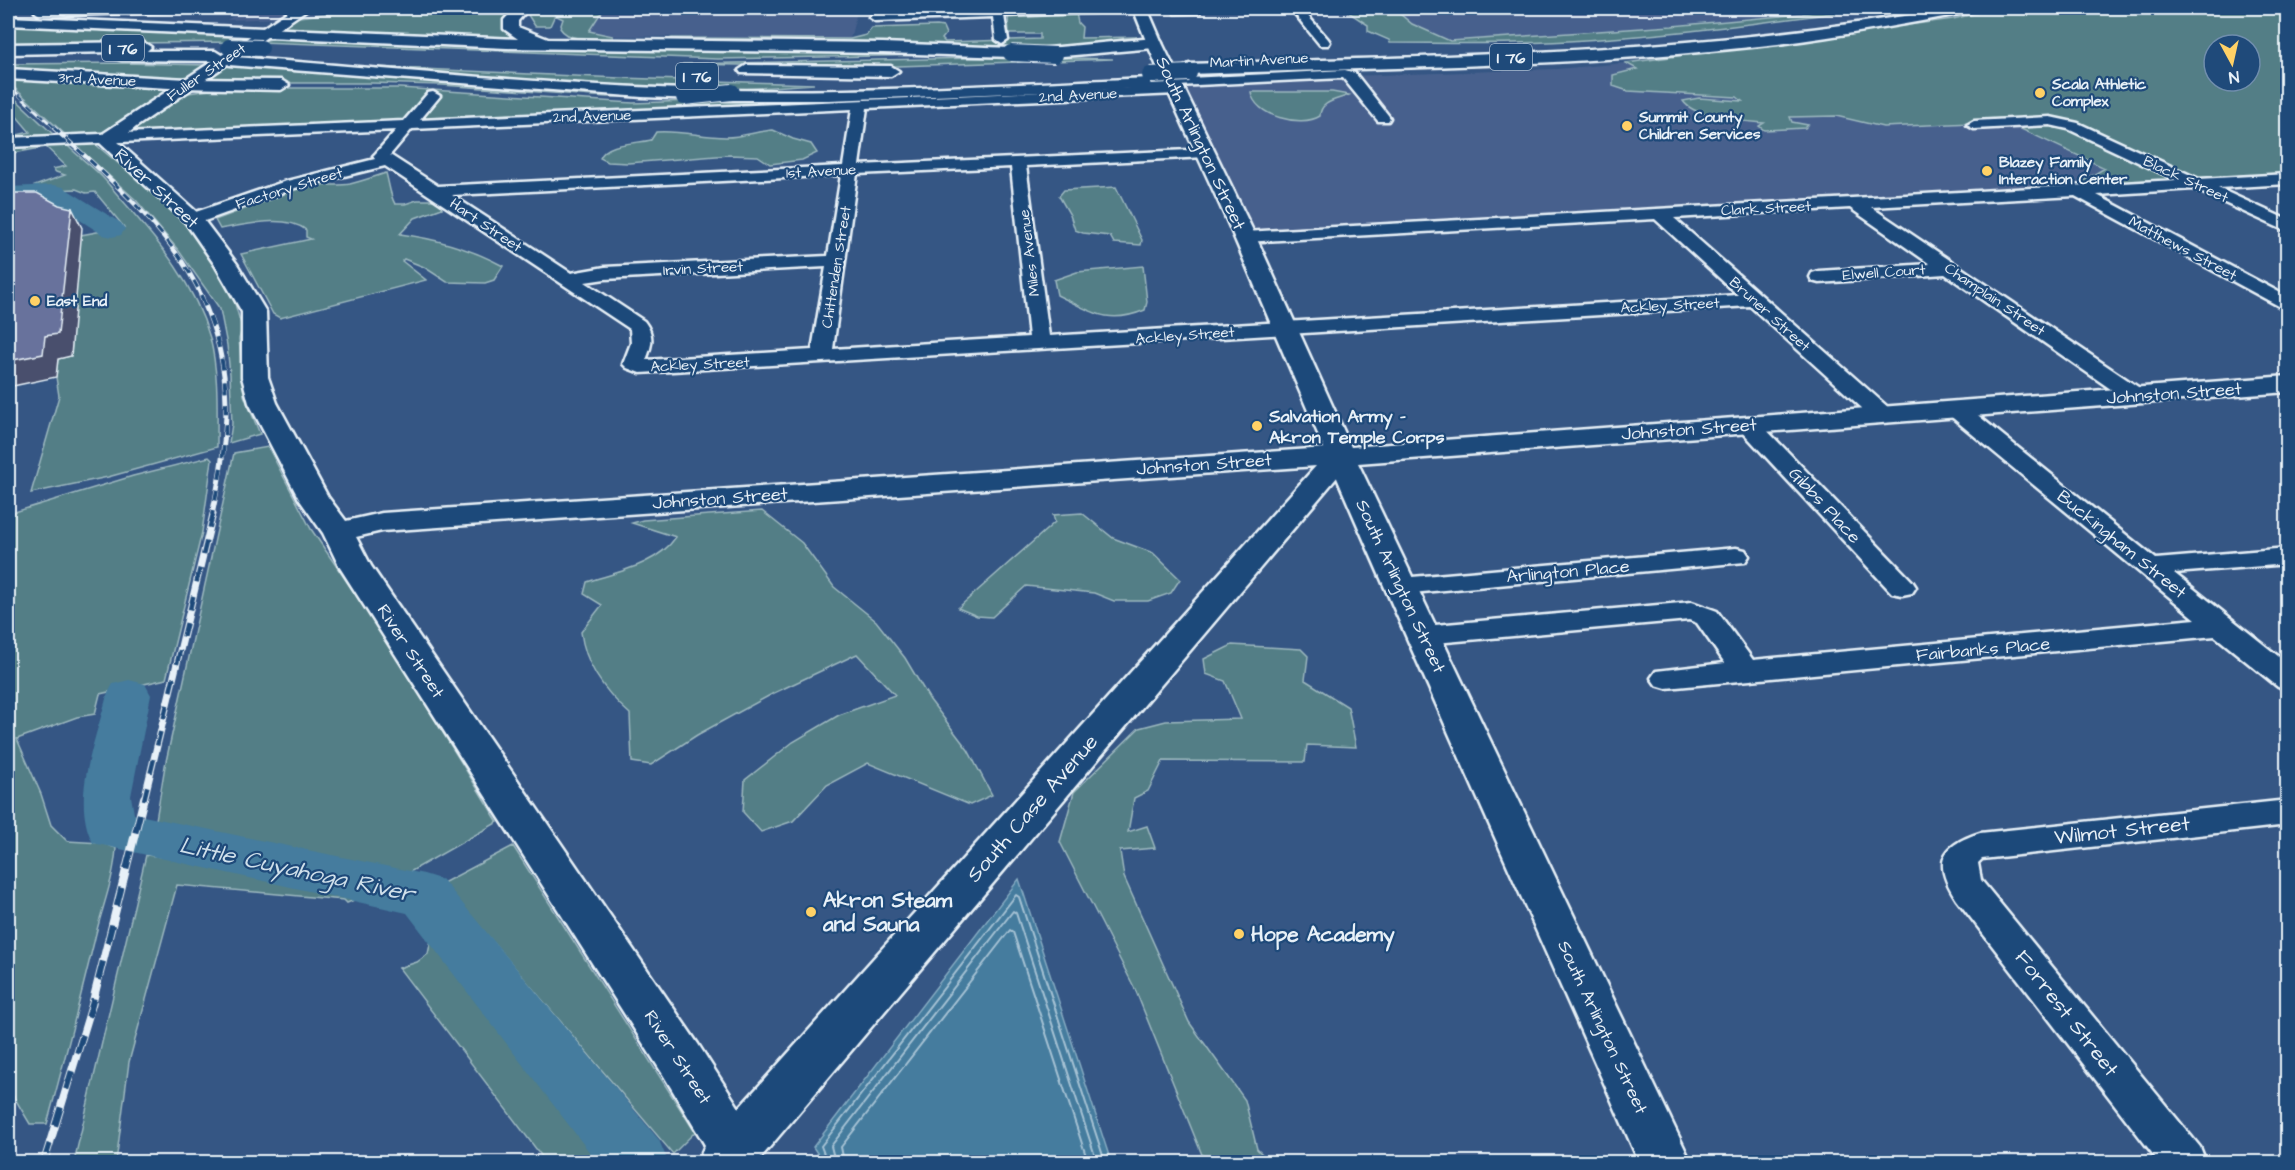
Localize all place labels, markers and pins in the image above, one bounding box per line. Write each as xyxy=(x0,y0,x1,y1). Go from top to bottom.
place label: Scala Athletic Complex xyxy=(2051,74,2147,112)
marker: Scala Athletic Complex xyxy=(2033,86,2047,100)
place label: Summit County Children Services xyxy=(1638,107,1761,145)
marker: Summit County Children Services xyxy=(1620,119,1634,133)
place label: Blazey Family Interaction Center xyxy=(1999,152,2128,190)
marker: Blazey Family Interaction Center xyxy=(1980,164,1994,178)
place label: East End xyxy=(47,291,107,312)
marker: East End xyxy=(28,294,42,308)
place label: Salvation Army - Akron Temple Corps xyxy=(1268,404,1444,450)
marker: Salvation Army - Akron Temple Corps xyxy=(1250,419,1264,433)
place label: Akron Steam and Sauna xyxy=(822,886,953,939)
marker: Akron Steam and Sauna xyxy=(804,905,818,919)
place label: Hope Academy xyxy=(1251,920,1395,952)
marker: Hope Academy xyxy=(1232,927,1246,941)

